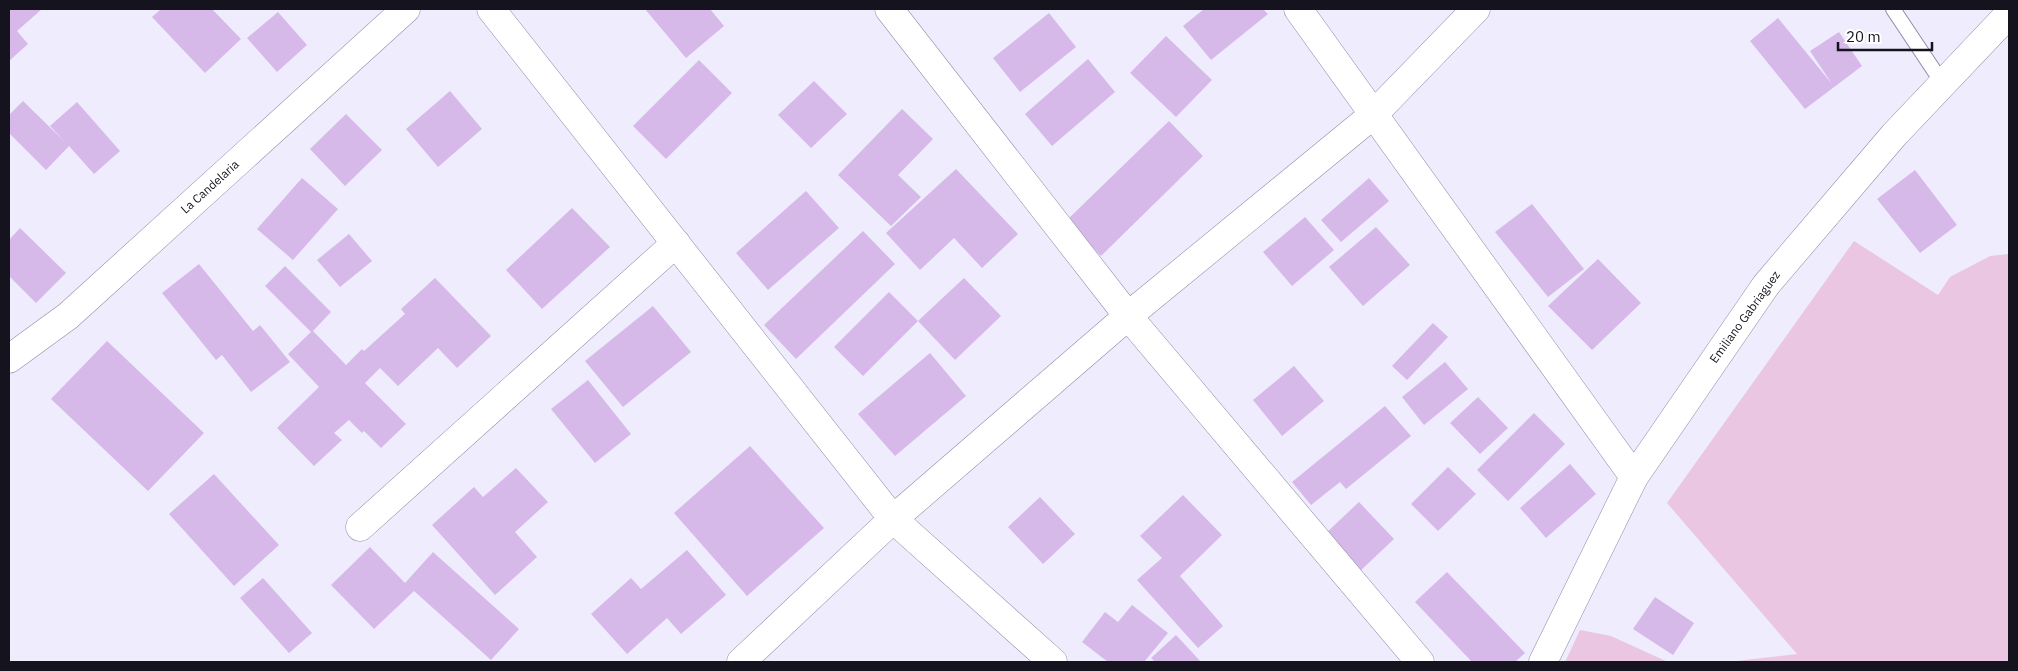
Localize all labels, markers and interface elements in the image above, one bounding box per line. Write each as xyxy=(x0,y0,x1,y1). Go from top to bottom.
scale bar xyxy=(1838,20,1932,52)
text: 20 m xyxy=(1846,27,1881,46)
street label: La Candelaria xyxy=(178,156,242,217)
street label: Emiliano Gabriaguez xyxy=(1706,267,1783,366)

